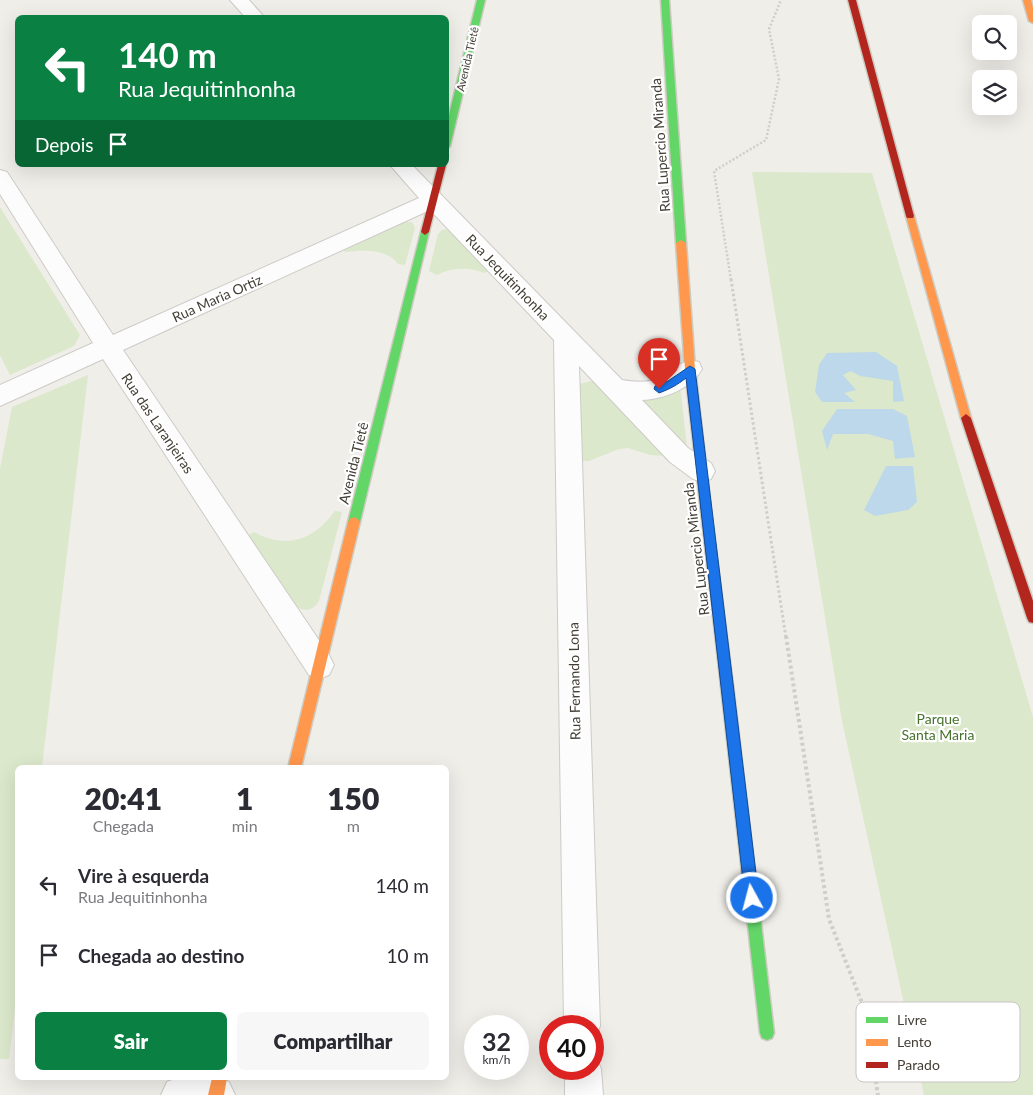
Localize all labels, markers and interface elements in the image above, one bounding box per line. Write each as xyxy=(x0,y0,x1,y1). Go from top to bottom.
map controls xyxy=(972,15,1017,115)
button: search xyxy=(972,15,1017,60)
street label: Avenida Tietê xyxy=(453,25,481,93)
text: 140 m xyxy=(118,33,217,75)
icon: left xyxy=(35,35,100,100)
button: layers xyxy=(972,70,1017,115)
text: Rua Jequitinhonha xyxy=(118,75,296,102)
street label: Rua Lupercio Miranda xyxy=(647,78,673,212)
icon: arrive xyxy=(104,130,132,158)
text: Depois xyxy=(35,133,94,156)
street label: Rua Jequitinhonha xyxy=(463,230,553,324)
street label: Rua Maria Ortiz xyxy=(169,271,265,325)
pin xyxy=(638,338,680,389)
icon: arrive xyxy=(645,345,673,373)
street label: Rua das Laranjeiras xyxy=(118,370,198,476)
street label: Avenida Tietê xyxy=(335,420,371,506)
street label: Rua Lupercio Miranda xyxy=(679,482,713,616)
street label: Rua Fernando Lona xyxy=(564,622,584,740)
park label: Parque Santa Maria xyxy=(902,710,974,743)
text: 20:41 xyxy=(85,780,162,816)
text: 1 xyxy=(236,780,253,816)
text: 150 xyxy=(327,780,379,816)
text: Chegada xyxy=(93,816,154,835)
text: min xyxy=(232,816,258,835)
text: m xyxy=(347,816,360,835)
text: Vire à esquerda xyxy=(78,864,209,887)
icon: left xyxy=(35,871,63,899)
position arrow xyxy=(725,871,777,923)
text: 140 m xyxy=(375,874,429,897)
text: Rua Jequitinhonha xyxy=(78,887,207,906)
icon: arrive xyxy=(35,941,63,969)
text: Chegada ao destino xyxy=(78,944,244,967)
text: 10 m xyxy=(386,944,429,967)
legend xyxy=(856,1002,1020,1082)
text: Livre xyxy=(897,1011,927,1028)
button: Sair xyxy=(35,1012,227,1070)
button: Compartilhar xyxy=(237,1012,429,1070)
speed limit sign: 40 xyxy=(539,1015,604,1080)
text: 32 xyxy=(482,1026,511,1056)
text: Lento xyxy=(897,1033,932,1050)
text: km/h xyxy=(482,1052,511,1067)
text: Parado xyxy=(897,1056,940,1073)

